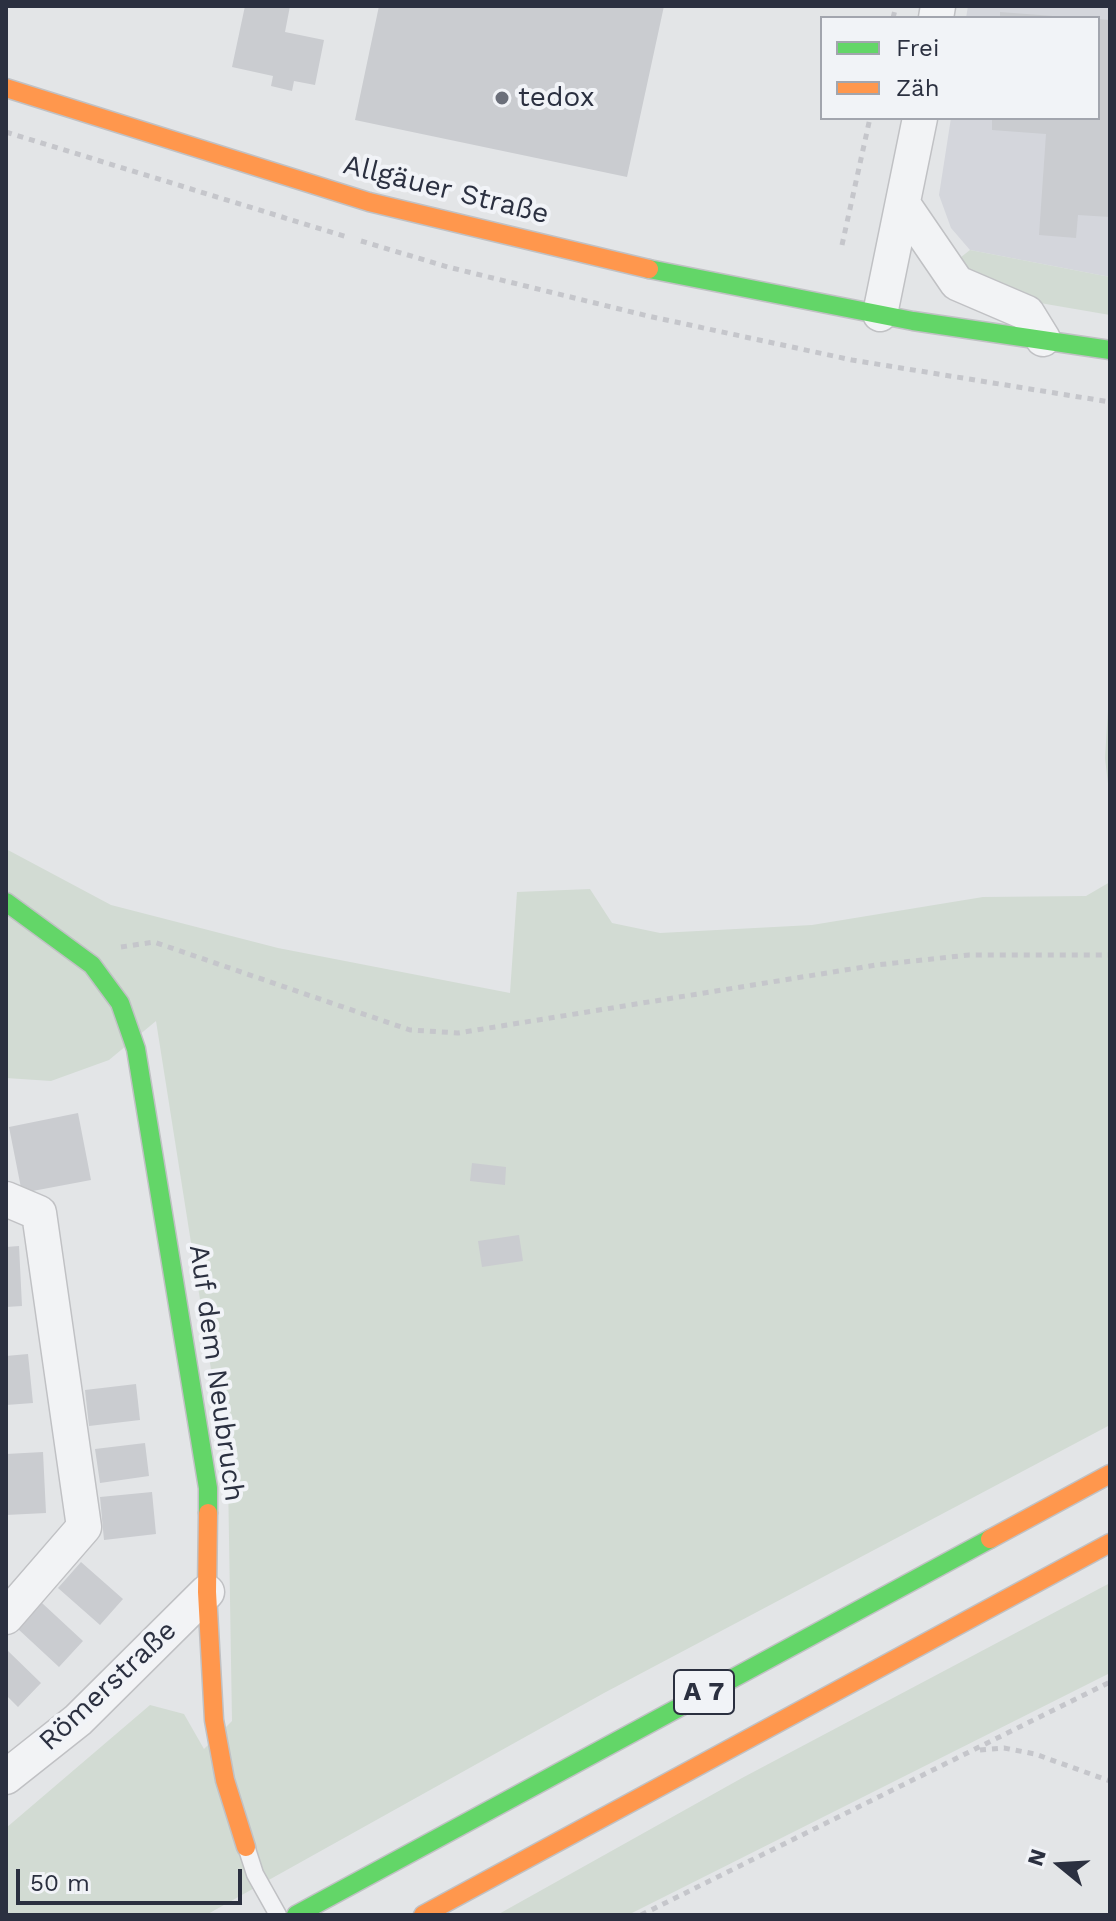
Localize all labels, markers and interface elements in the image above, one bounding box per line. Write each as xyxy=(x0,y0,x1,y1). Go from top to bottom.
legend xyxy=(820,16,1100,120)
text: Frei xyxy=(896,34,939,62)
text: Zäh xyxy=(896,74,940,102)
place label: tedox xyxy=(518,81,595,115)
marker: tedox xyxy=(493,89,511,107)
street label: Allgäuer Straße xyxy=(340,148,552,232)
street label: Auf dem Neubruch xyxy=(181,1242,251,1504)
street label: Römerstraße xyxy=(32,1614,184,1758)
road number: A 7 xyxy=(674,1670,734,1714)
north arrow xyxy=(1020,1825,1100,1905)
text: N xyxy=(1022,1846,1051,1869)
scale bar xyxy=(20,1853,246,1903)
text: 50 m xyxy=(30,1869,90,1897)

